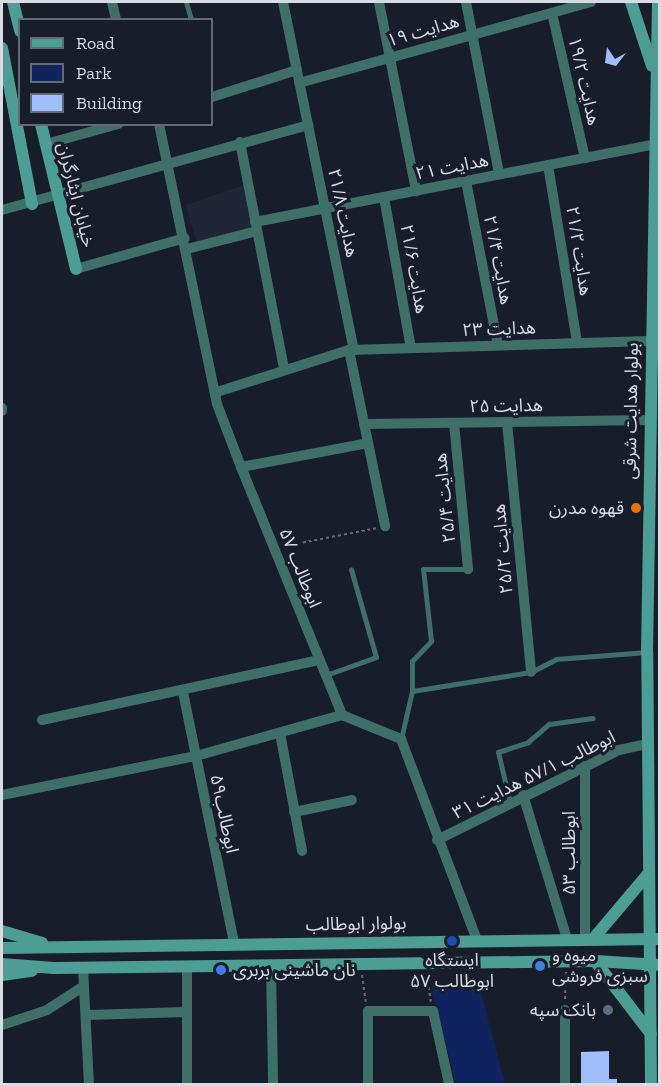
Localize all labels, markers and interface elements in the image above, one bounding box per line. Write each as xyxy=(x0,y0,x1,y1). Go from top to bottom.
street label: هدایت ۱۹ xyxy=(384,10,462,52)
legend xyxy=(18,18,213,126)
text: Road xyxy=(76,32,115,54)
street label: هدایت ۱۹/۲ xyxy=(563,35,605,127)
text: Park xyxy=(76,62,112,84)
text: Building xyxy=(76,92,142,114)
street label: خیابان ایثارگران xyxy=(53,140,99,250)
street label: هدایت ۲۱ xyxy=(414,149,490,185)
street label: هدایت ۲۱/۸ xyxy=(323,167,363,259)
street label: هدایت ۲۱/۲ xyxy=(561,205,597,297)
street label: هدایت ۲۱/۴ xyxy=(479,214,517,306)
street label: هدایت ۲۱/۶ xyxy=(396,223,432,315)
street label: هدایت ۲۳ xyxy=(462,317,536,341)
street label: بولوار هدایت شرقی xyxy=(619,342,643,480)
street label: هدایت ۲۵ xyxy=(469,395,543,417)
street label: هدایت ۲۵/۴ xyxy=(430,452,460,544)
place label: قهوه مدرن xyxy=(549,497,624,519)
marker: قهوه مدرن xyxy=(629,501,643,515)
street label: هدایت ۲۵/۲ xyxy=(488,503,518,595)
street label: ابوطالب ۵۷ xyxy=(274,525,326,611)
street label: ابوطالب ۵۷/۱ هدایت ۳۱ xyxy=(449,726,619,824)
street label: ابوطالب۵۹ xyxy=(205,773,243,855)
street label: ابوطالب ۵۳ xyxy=(558,811,580,895)
street label: بولوار ابوطالب xyxy=(305,912,407,936)
marker: ایستگاه ابوطالب ۵۷ xyxy=(445,934,459,948)
place label: میوه و سبزی فروشی xyxy=(552,945,648,988)
place label: ایستگاه ابوطالب ۵۷ xyxy=(410,950,494,992)
place label: نان ماشینی بربری xyxy=(233,959,356,981)
marker: میوه و سبزی فروشی xyxy=(533,959,547,973)
marker: نان ماشینی بربری xyxy=(214,963,228,977)
place label: بانک سپه xyxy=(530,999,596,1021)
marker: بانک سپه xyxy=(601,1003,615,1017)

